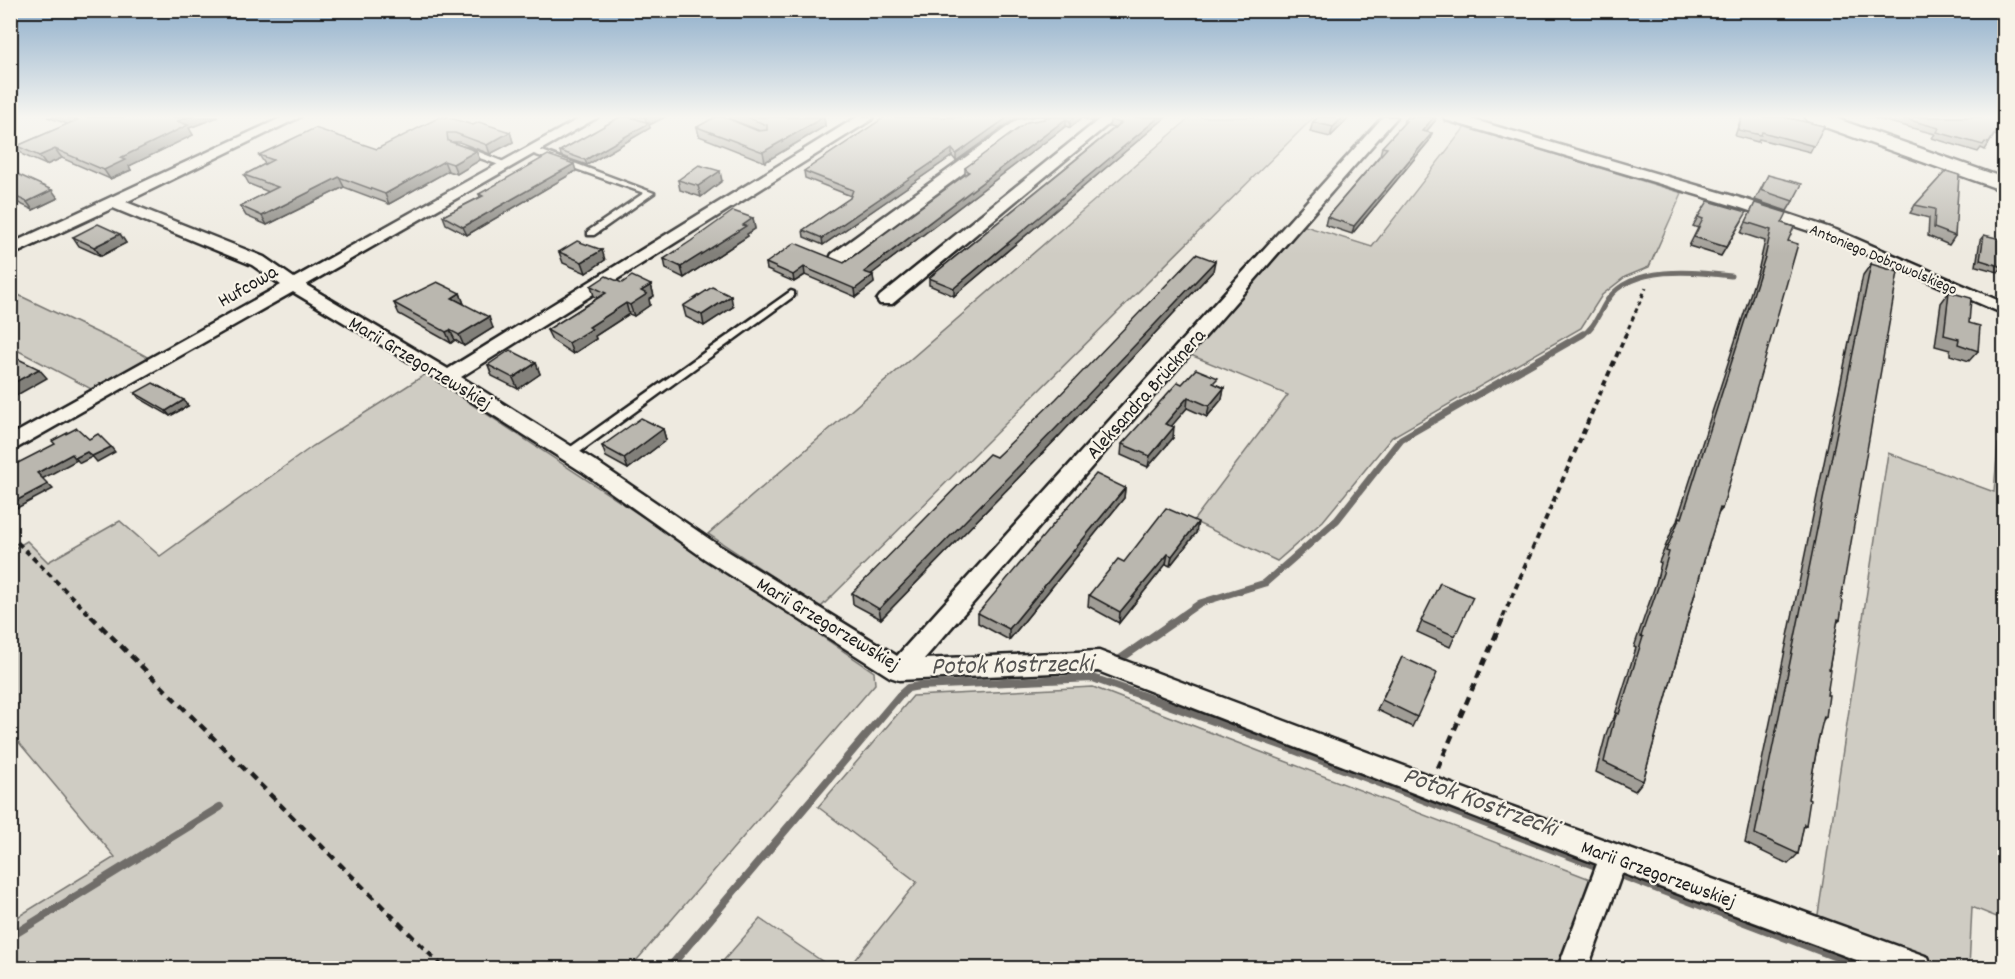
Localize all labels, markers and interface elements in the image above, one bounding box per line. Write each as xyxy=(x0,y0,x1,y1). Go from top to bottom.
street label: Antoniego Dobrowolskiego xyxy=(1806,219,1960,302)
street label: Hufcowa xyxy=(213,259,284,316)
street label: Marii Grzegorzewskiej xyxy=(342,311,497,419)
street label: Aleksandra Brücknera xyxy=(1081,323,1214,466)
street label: Marii Grzegorzewskiej xyxy=(750,572,905,680)
water label: Potok Kostrzecki xyxy=(931,647,1098,686)
water label: Potok Kostrzecki xyxy=(1397,758,1566,850)
street label: Marii Grzegorzewskiej xyxy=(1577,835,1739,917)

